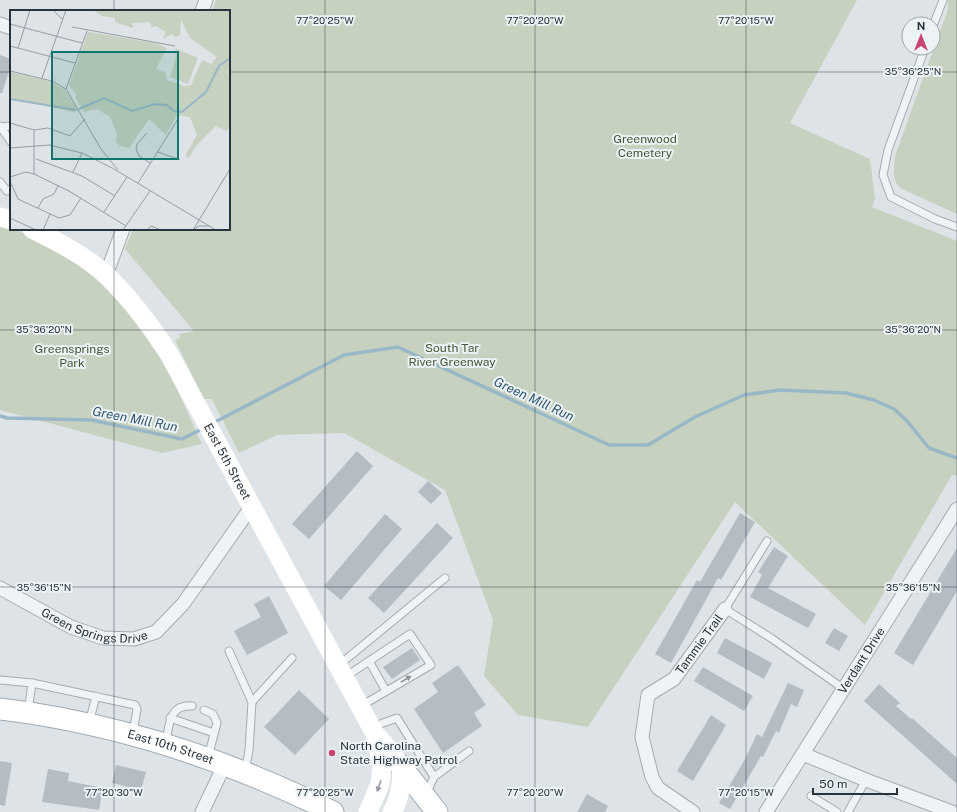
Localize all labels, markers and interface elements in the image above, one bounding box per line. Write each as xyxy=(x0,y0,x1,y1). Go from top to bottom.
inset map xyxy=(10,10,230,230)
text: 77°20'25"W xyxy=(296,14,354,26)
text: 77°20'20"W xyxy=(506,14,564,26)
text: 77°20'15"W xyxy=(718,14,774,26)
north arrow xyxy=(901,16,941,56)
text: N xyxy=(917,20,925,32)
text: 35°36'25"N xyxy=(885,65,941,77)
park label: Greenwood Cemetery xyxy=(613,132,677,160)
text: 35°36'20"N xyxy=(16,323,72,335)
text: 35°36'20"N xyxy=(885,323,941,335)
park label: South Tar River Greenway xyxy=(408,341,496,369)
park label: Greensprings Park xyxy=(34,342,110,370)
water label: Green Mill Run xyxy=(492,374,576,424)
water label: Green Mill Run xyxy=(91,403,179,435)
street label: East 5th Street xyxy=(201,421,254,502)
text: 35°36'15"N xyxy=(17,581,71,593)
text: 35°36'15"N xyxy=(886,581,940,593)
street label: Green Springs Drive xyxy=(39,605,150,646)
street label: Tammie Trail xyxy=(673,611,726,677)
street label: Verdant Drive xyxy=(835,625,888,696)
one-way arrow xyxy=(400,676,412,683)
street label: East 10th Street xyxy=(126,727,216,767)
place label: North Carolina State Highway Patrol xyxy=(340,739,458,767)
marker: North Carolina State Highway Patrol xyxy=(327,748,337,758)
scale bar xyxy=(813,770,897,796)
text: 50 m xyxy=(819,777,847,791)
one-way arrow xyxy=(375,780,381,792)
text: 77°20'30"W xyxy=(85,786,143,798)
text: 77°20'25"W xyxy=(296,786,354,798)
text: 77°20'20"W xyxy=(506,786,564,798)
text: 77°20'15"W xyxy=(718,786,774,798)

